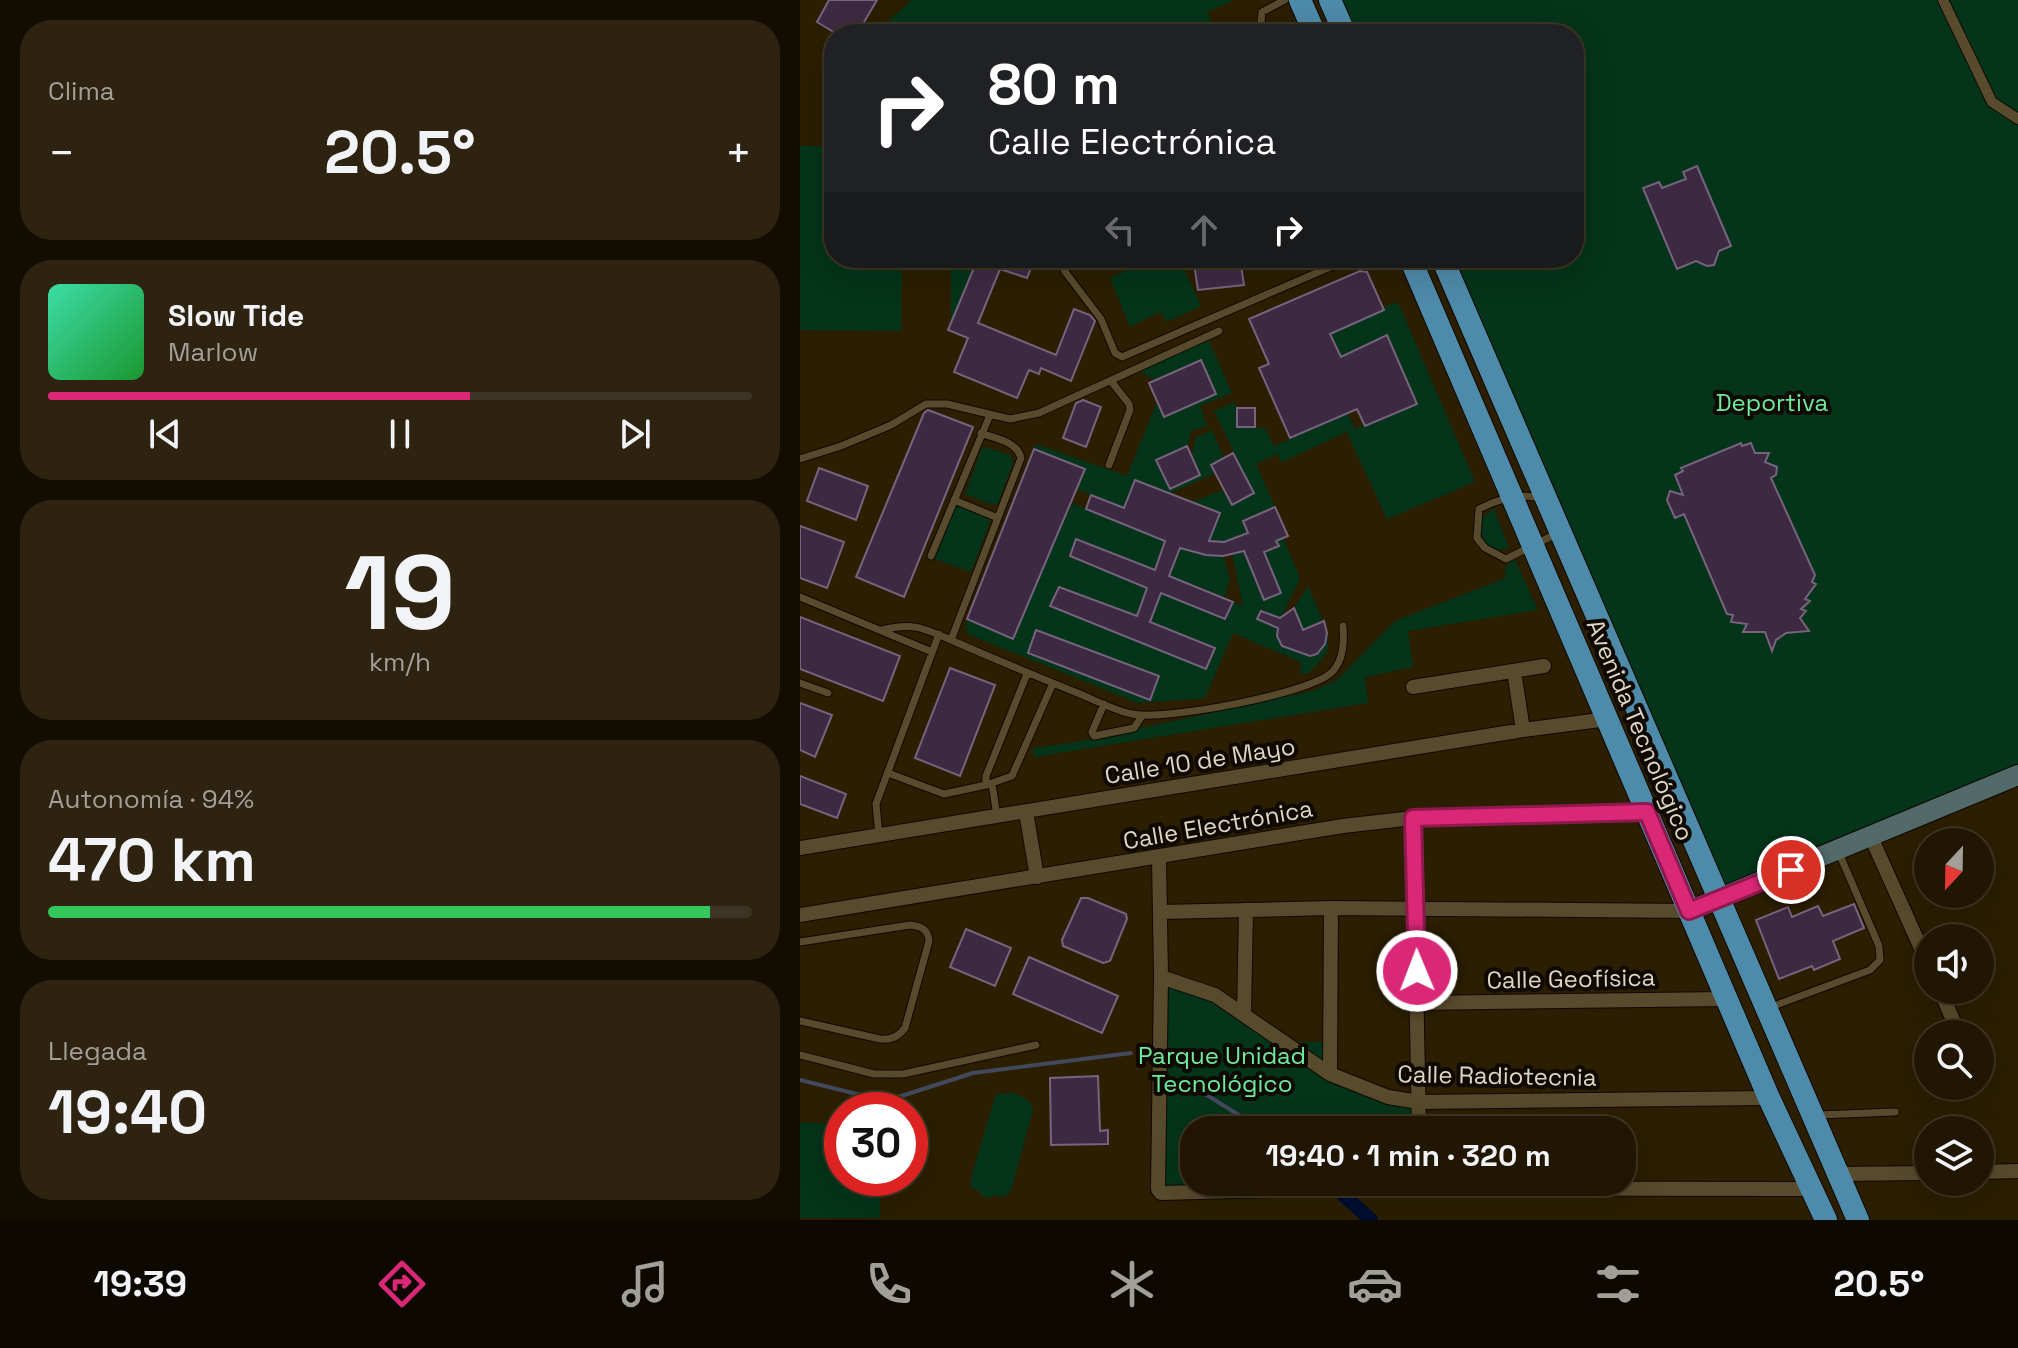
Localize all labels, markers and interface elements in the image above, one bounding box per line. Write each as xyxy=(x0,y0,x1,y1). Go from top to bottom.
text: 80 m xyxy=(988,49,1120,120)
icon: right xyxy=(856,56,960,160)
text: Clima xyxy=(48,74,115,108)
text: 20.5° xyxy=(324,114,476,191)
text: Calle Electrónica xyxy=(988,119,1276,165)
text: − xyxy=(48,125,75,181)
text: + xyxy=(725,125,752,181)
icon: left xyxy=(1098,208,1142,252)
icon: ahead xyxy=(1182,208,1226,252)
icon: right xyxy=(1266,208,1310,252)
text: Slow Tide xyxy=(168,296,304,335)
text: Marlow xyxy=(168,335,258,369)
park label: Deportiva xyxy=(1716,387,1829,418)
icon: previous xyxy=(143,412,187,456)
icon: pause xyxy=(378,412,422,456)
icon: next xyxy=(613,412,657,456)
text: 19 xyxy=(344,527,456,659)
street label: Avenida Tecnológico xyxy=(1580,614,1701,845)
text: km/h xyxy=(369,645,431,679)
street label: Calle 10 de Mayo xyxy=(1102,730,1297,791)
text: Autonomía · 94% xyxy=(48,782,254,816)
street label: Calle Electrónica xyxy=(1121,793,1315,856)
text: 470 km xyxy=(48,822,256,899)
north arrow xyxy=(1914,828,1994,908)
map controls xyxy=(1914,828,1994,1196)
pin xyxy=(1757,836,1825,904)
icon: arrive xyxy=(1769,848,1813,892)
button: sound xyxy=(1914,924,1994,1004)
position arrow xyxy=(1375,929,1459,1013)
street label: Calle Geofísica xyxy=(1486,962,1656,995)
button: search xyxy=(1914,1020,1994,1100)
text: Llegada xyxy=(48,1034,147,1068)
park label: Parque Unidad Tecnológico xyxy=(1138,1040,1306,1099)
street label: Calle Radiotecnia xyxy=(1397,1058,1597,1093)
text: 19:40 xyxy=(48,1074,207,1151)
speed limit sign: 30 xyxy=(824,1092,928,1196)
button: layers xyxy=(1914,1116,1994,1196)
text: 19:40 · 1 min · 320 m xyxy=(1265,1136,1551,1175)
icon: directions xyxy=(374,1256,430,1312)
icon: music xyxy=(617,1256,673,1312)
icon: phone xyxy=(861,1256,917,1312)
icon: climate xyxy=(1104,1256,1160,1312)
icon: car xyxy=(1347,1256,1403,1312)
icon: filters xyxy=(1590,1256,1646,1312)
text: 19:39 xyxy=(94,1261,187,1307)
text: 20.5° xyxy=(1834,1261,1924,1307)

